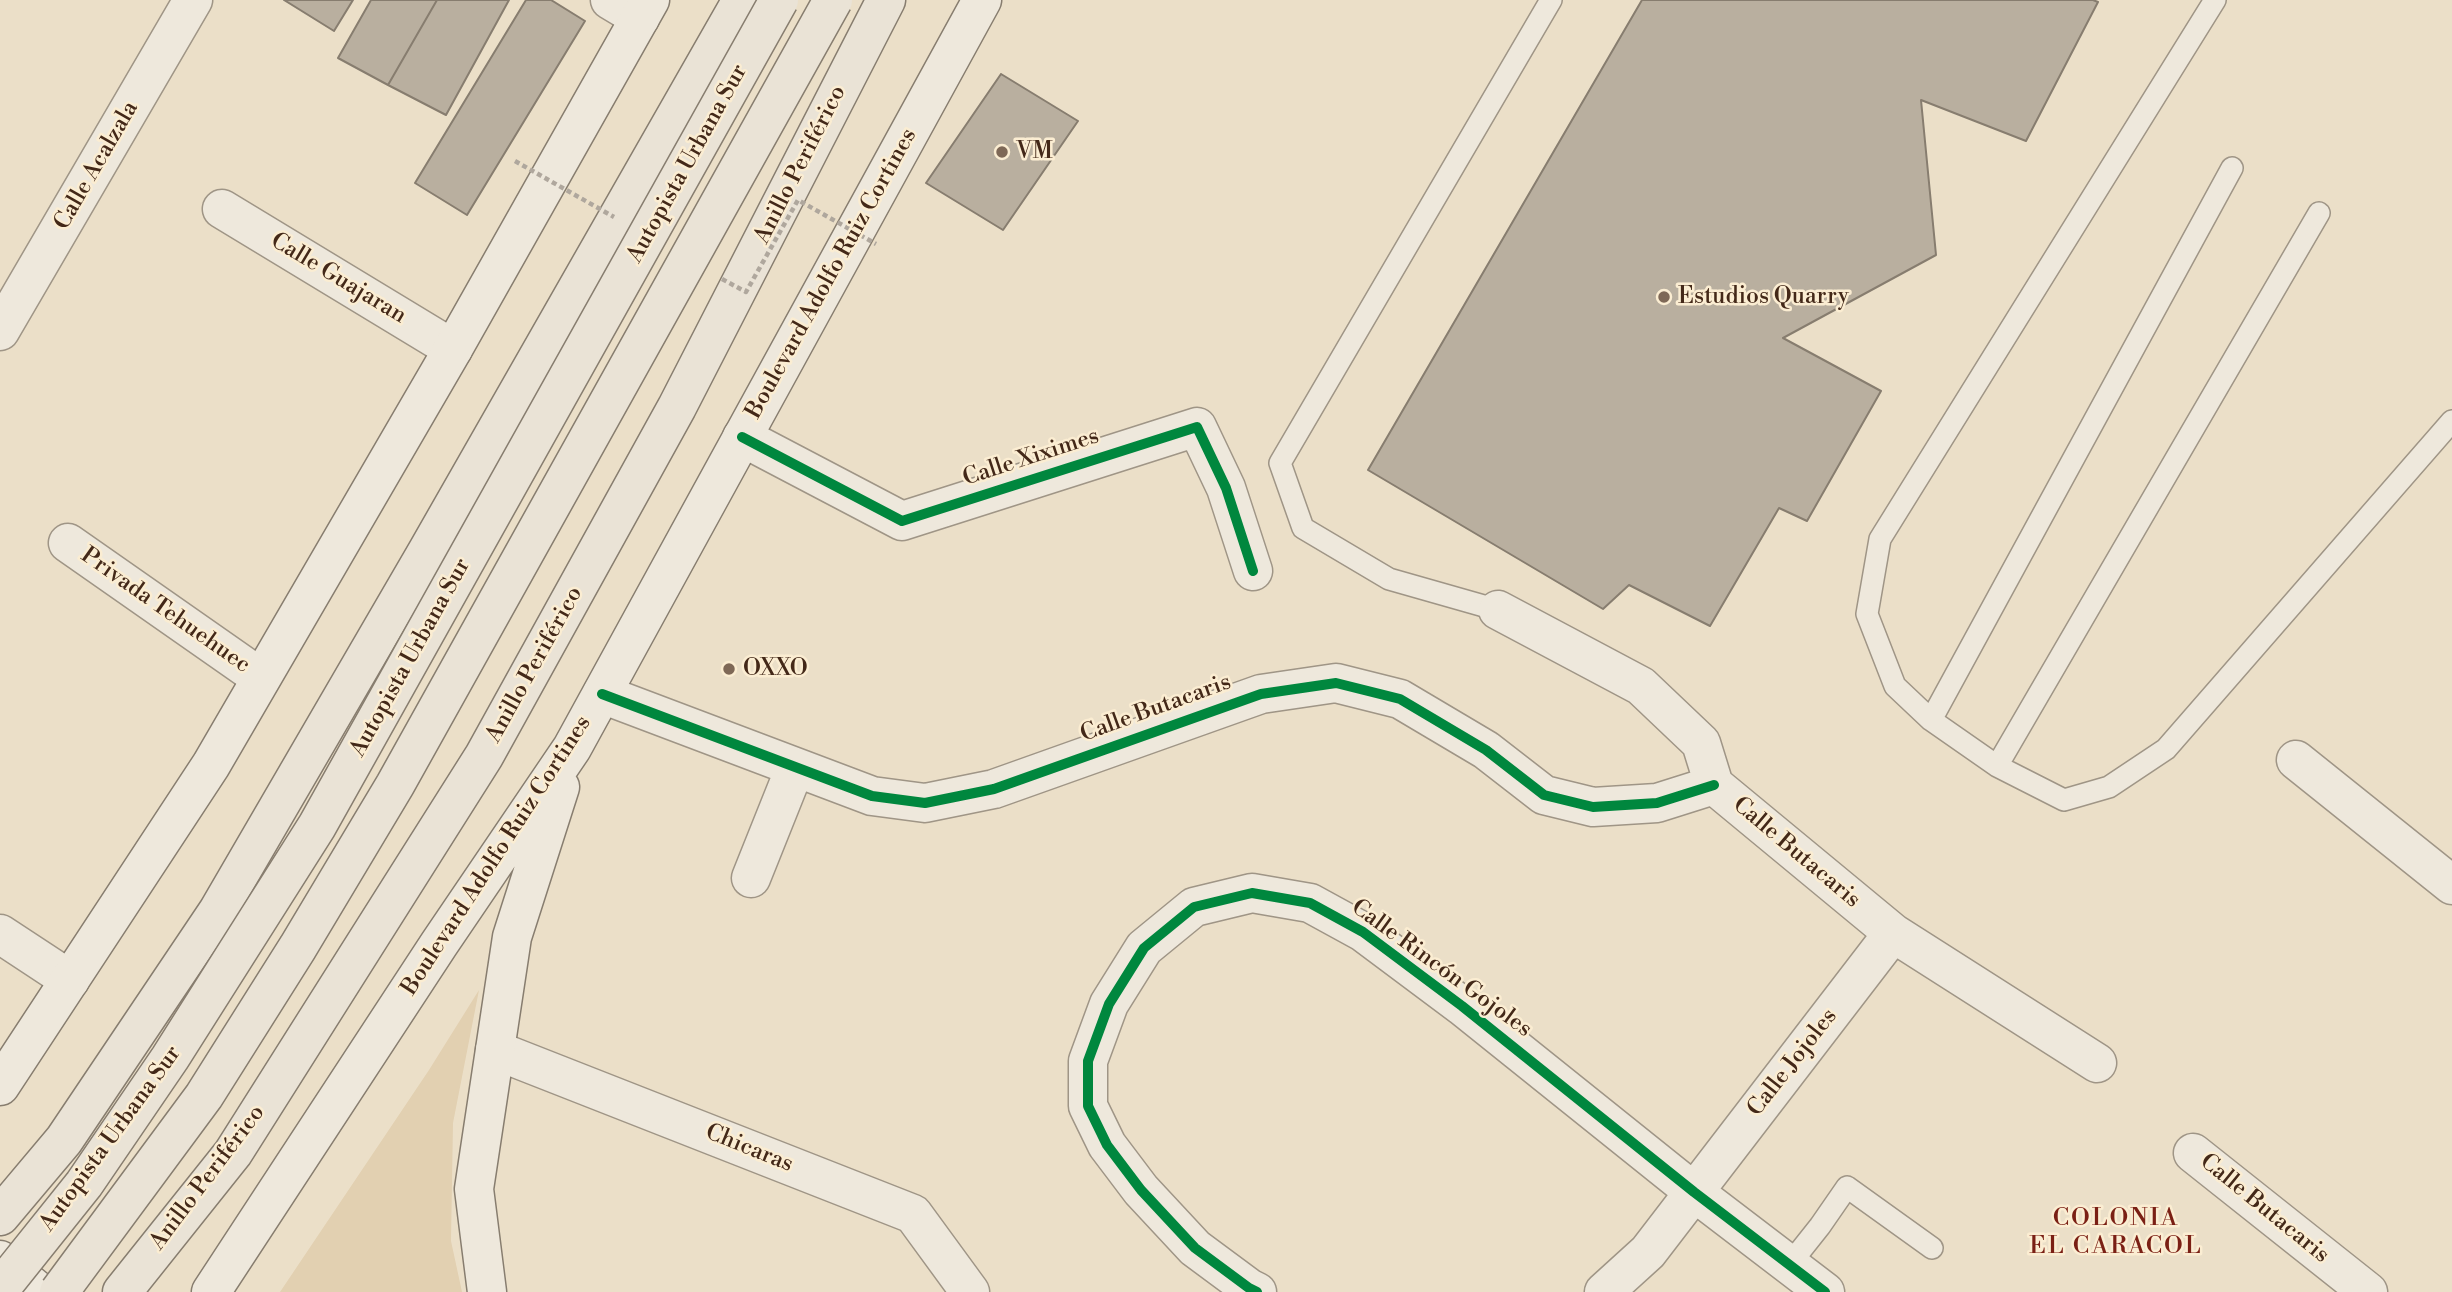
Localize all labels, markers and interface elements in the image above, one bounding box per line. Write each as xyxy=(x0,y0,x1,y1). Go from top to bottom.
street label: Autopista Urbana Sur xyxy=(622,60,754,268)
street label: Anillo Periférico xyxy=(749,81,853,249)
street label: Calle Acalzala xyxy=(49,97,145,235)
street label: Boulevard Adolfo Ruiz Cortines xyxy=(741,124,923,424)
place label: VM xyxy=(1016,138,1053,166)
marker: VM xyxy=(994,144,1010,160)
street label: Calle Guajaran xyxy=(265,228,411,330)
place label: Estudios Quarry xyxy=(1678,283,1849,311)
marker: Estudios Quarry xyxy=(1656,289,1672,305)
street label: Calle Xiximes xyxy=(959,423,1103,493)
street label: Privada Tehuehuec xyxy=(75,542,255,680)
street label: Autopista Urbana Sur xyxy=(345,554,477,762)
street label: Anillo Periférico xyxy=(481,582,589,748)
place label: OXXO xyxy=(743,655,808,683)
marker: OXXO xyxy=(721,661,737,677)
street label: Calle Butacaris xyxy=(1077,669,1235,749)
street label: Boulevard Adolfo Ruiz Cortines xyxy=(396,711,598,1001)
street label: Calle Butacaris xyxy=(1727,792,1865,914)
street label: Calle Rincón Gojoles xyxy=(1345,894,1537,1044)
street label: Calle Jojoles xyxy=(1742,1004,1844,1122)
street label: Autopista Urbana Sur xyxy=(34,1041,188,1237)
street label: Anillo Periférico xyxy=(145,1100,271,1256)
street label: Chicaras xyxy=(701,1119,797,1179)
street label: Calle Butacaris xyxy=(2194,1149,2334,1269)
district label: COLONIA EL CARACOL xyxy=(2030,1205,2202,1261)

